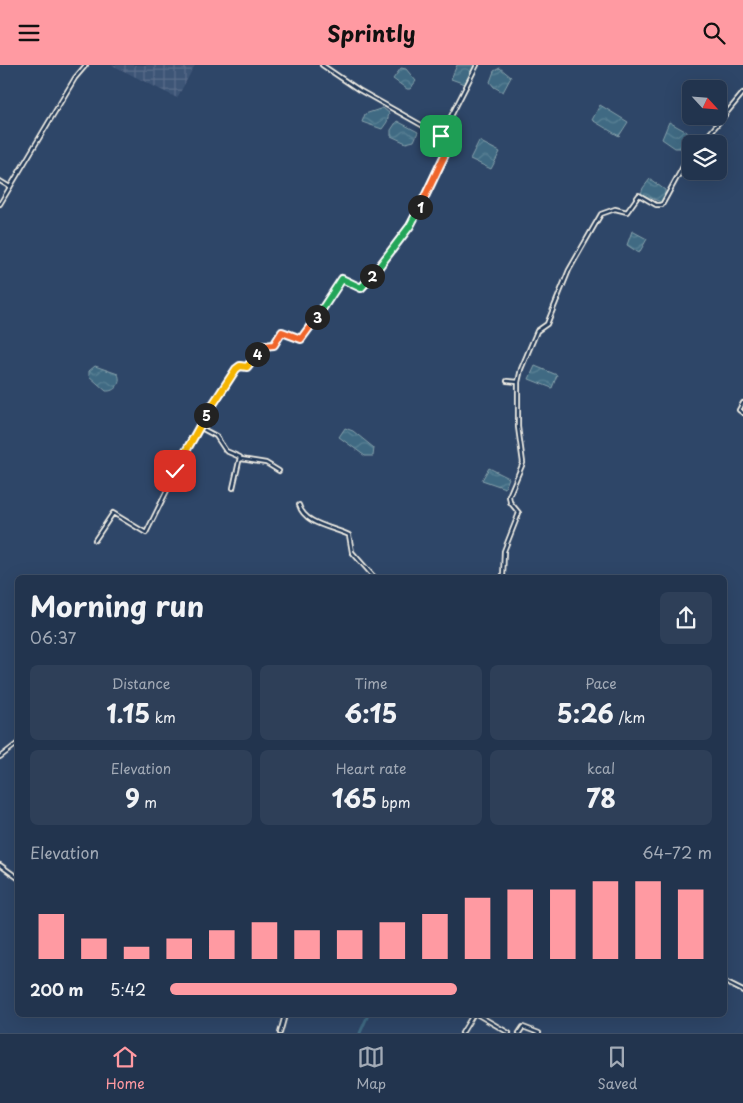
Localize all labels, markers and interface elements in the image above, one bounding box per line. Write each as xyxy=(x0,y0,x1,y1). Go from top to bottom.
text: Sprintly xyxy=(327,16,416,49)
icon: menu xyxy=(15,19,43,47)
icon: search xyxy=(700,19,728,47)
north arrow xyxy=(682,80,728,125)
map controls xyxy=(682,80,727,180)
pin xyxy=(420,115,462,157)
icon: arrive xyxy=(427,122,455,150)
button: layers xyxy=(682,135,727,180)
pin: 1 xyxy=(408,195,432,219)
text: 1 xyxy=(417,197,424,218)
pin: 2 xyxy=(360,263,384,289)
text: 2 xyxy=(368,266,377,287)
pin: 3 xyxy=(304,305,330,329)
text: 3 xyxy=(313,307,322,328)
pin: 4 xyxy=(244,341,270,367)
text: 4 xyxy=(253,344,262,365)
pin: 5 xyxy=(194,403,218,427)
text: 5 xyxy=(202,405,211,426)
pin xyxy=(154,450,196,492)
icon: check xyxy=(161,457,189,485)
text: Morning run xyxy=(30,584,204,627)
button: share xyxy=(660,592,712,644)
text: 06:37 xyxy=(30,625,76,649)
text: Distance xyxy=(112,673,170,694)
text: Time xyxy=(354,673,388,694)
text: Pace xyxy=(585,673,617,694)
text: 1.15 xyxy=(106,694,150,732)
text: 6:15 xyxy=(345,694,397,732)
text: 5:26 xyxy=(557,694,614,732)
text: km xyxy=(150,707,176,728)
text: /km xyxy=(614,707,645,728)
text: Elevation xyxy=(111,758,171,779)
text: Heart rate xyxy=(336,758,406,779)
text: kcal xyxy=(587,758,615,779)
text: 9 xyxy=(125,779,140,817)
text: 165 xyxy=(332,779,377,817)
text: 78 xyxy=(586,779,616,817)
text: m xyxy=(140,792,157,813)
text: bpm xyxy=(377,792,410,813)
text: Elevation xyxy=(30,840,99,864)
text: 64–72 m xyxy=(642,840,712,864)
text: 200 m xyxy=(30,977,84,1001)
text: 5:42 xyxy=(110,977,146,1001)
tab: Home xyxy=(106,1043,145,1094)
tab: Map xyxy=(356,1043,386,1094)
tab: Saved xyxy=(598,1043,637,1094)

